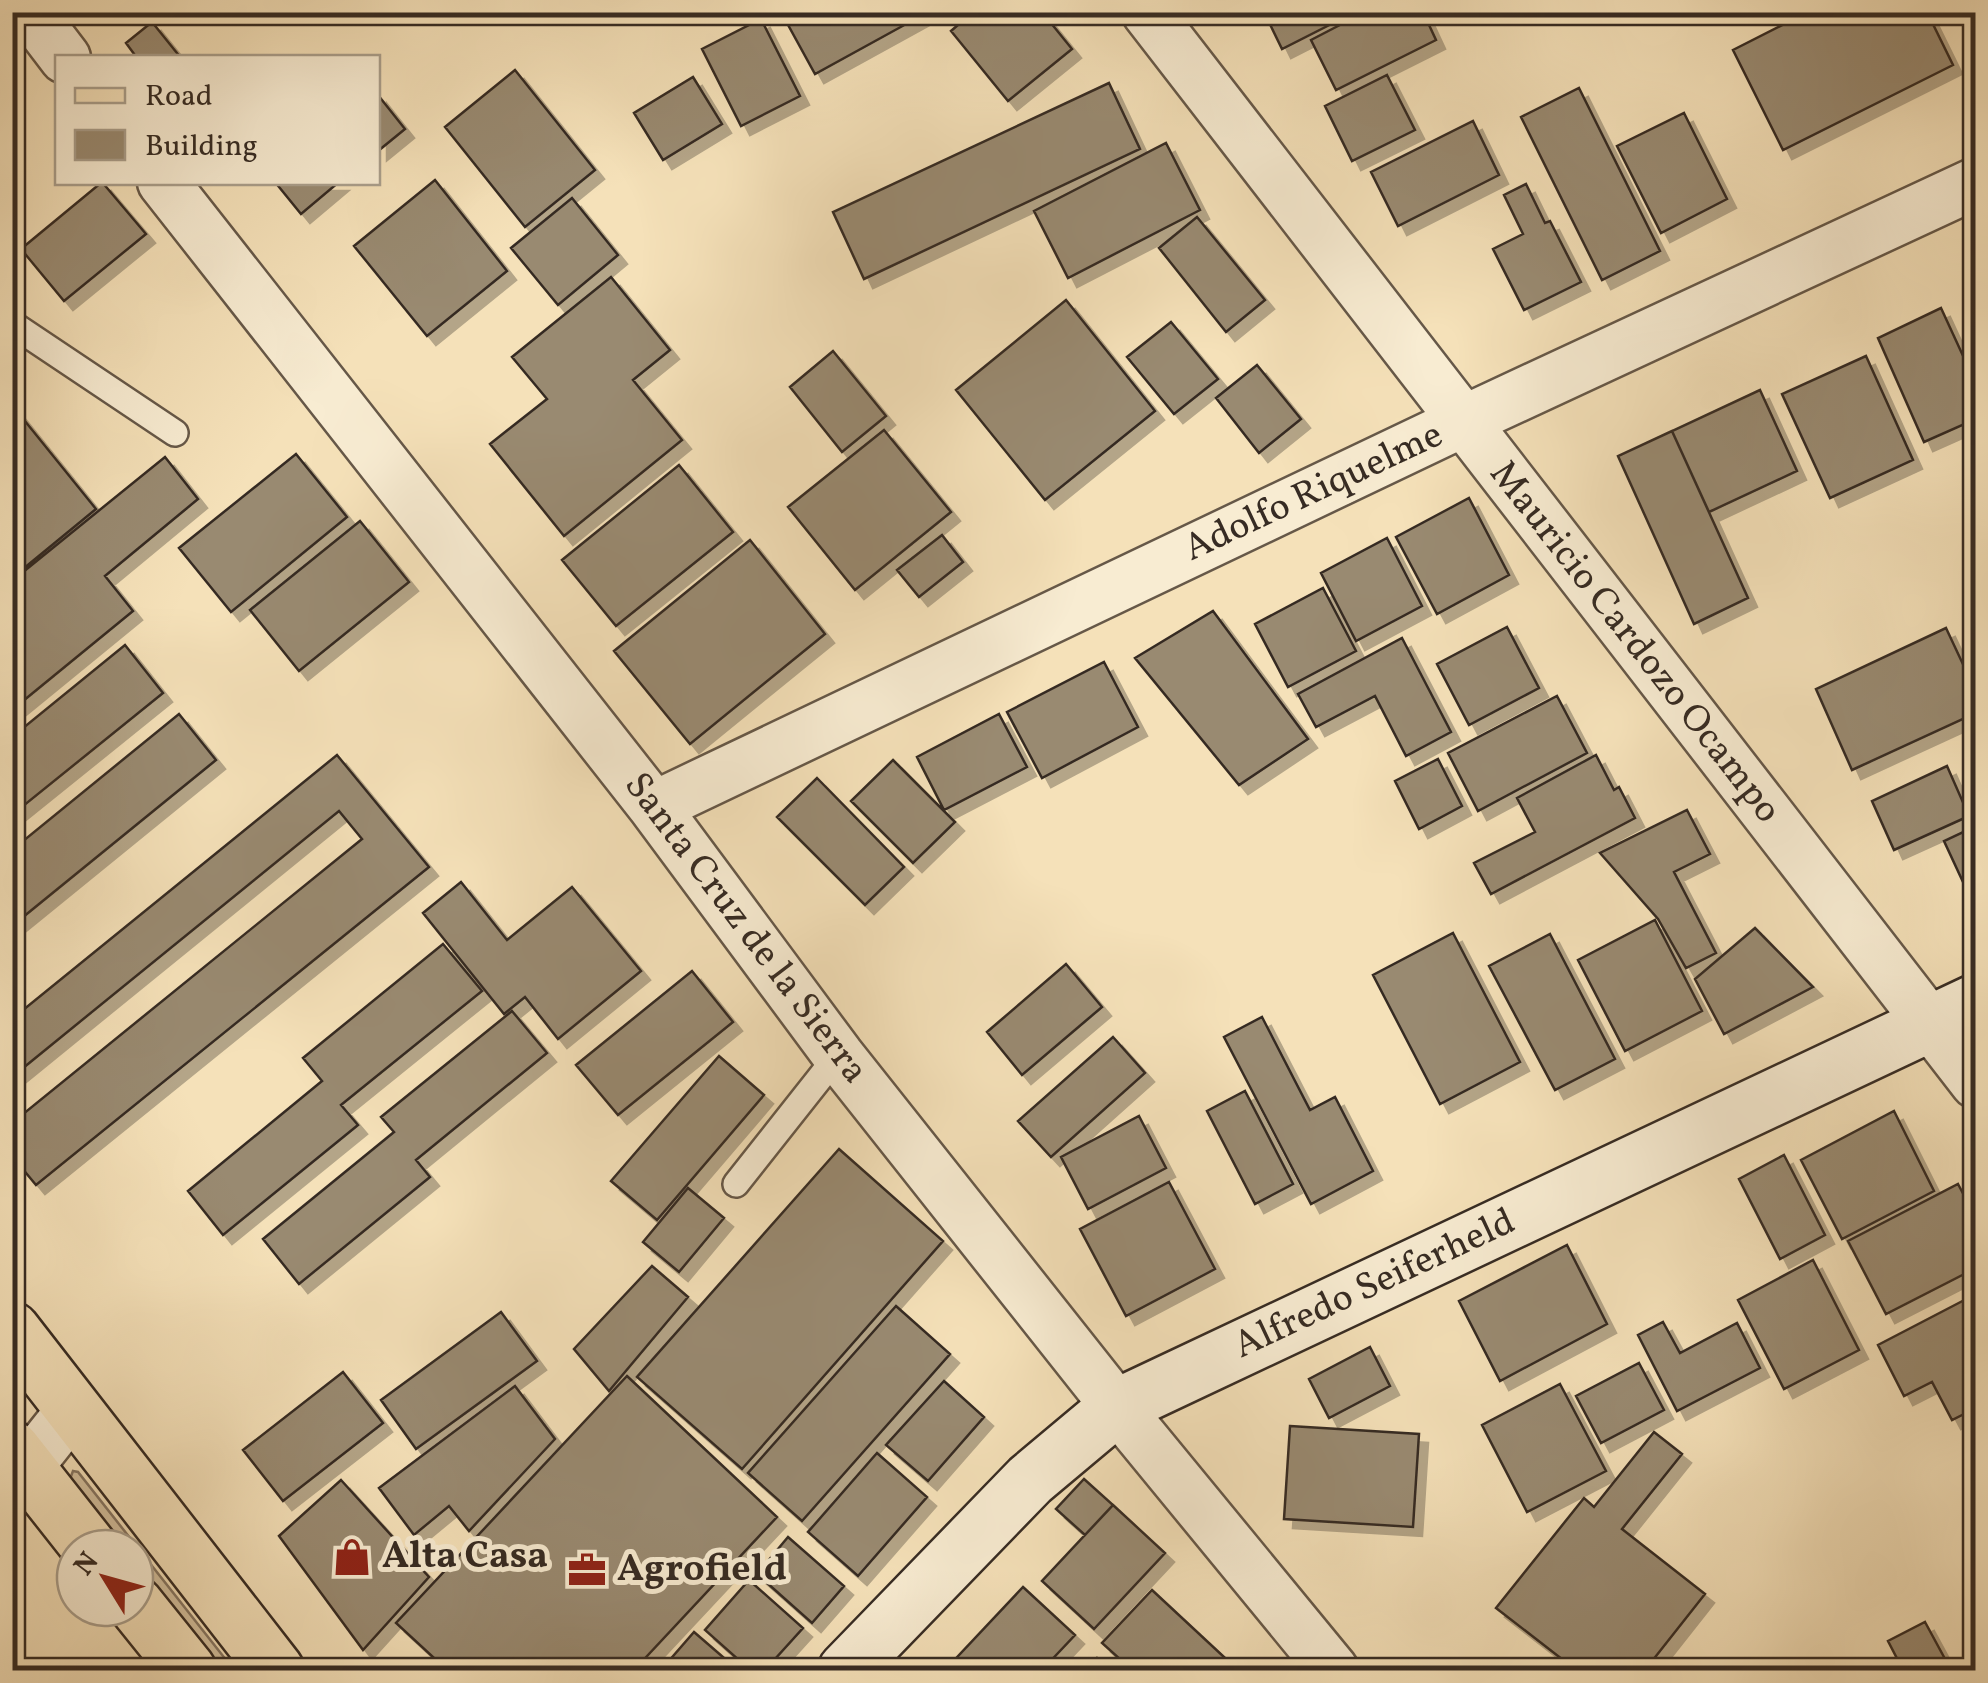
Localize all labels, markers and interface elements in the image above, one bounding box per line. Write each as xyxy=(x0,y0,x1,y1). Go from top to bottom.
legend xyxy=(55,55,380,185)
text: Road xyxy=(145,76,213,118)
text: Building xyxy=(145,126,258,168)
street label: Adolfo Riquelme xyxy=(1176,410,1452,576)
street label: Mauricio Cardozo Ocampo xyxy=(1476,451,1792,835)
street label: Santa Cruz de la Sierra xyxy=(610,762,880,1096)
street label: Alfredo Seiferheld xyxy=(1226,1197,1524,1373)
north arrow xyxy=(55,1528,155,1628)
place label: Alta Casa xyxy=(382,1531,548,1584)
shop icon: Alta Casa xyxy=(331,1536,373,1578)
place label: Agrofield xyxy=(617,1544,787,1597)
text: N xyxy=(65,1545,109,1584)
office icon: Agrofield xyxy=(566,1549,608,1591)

